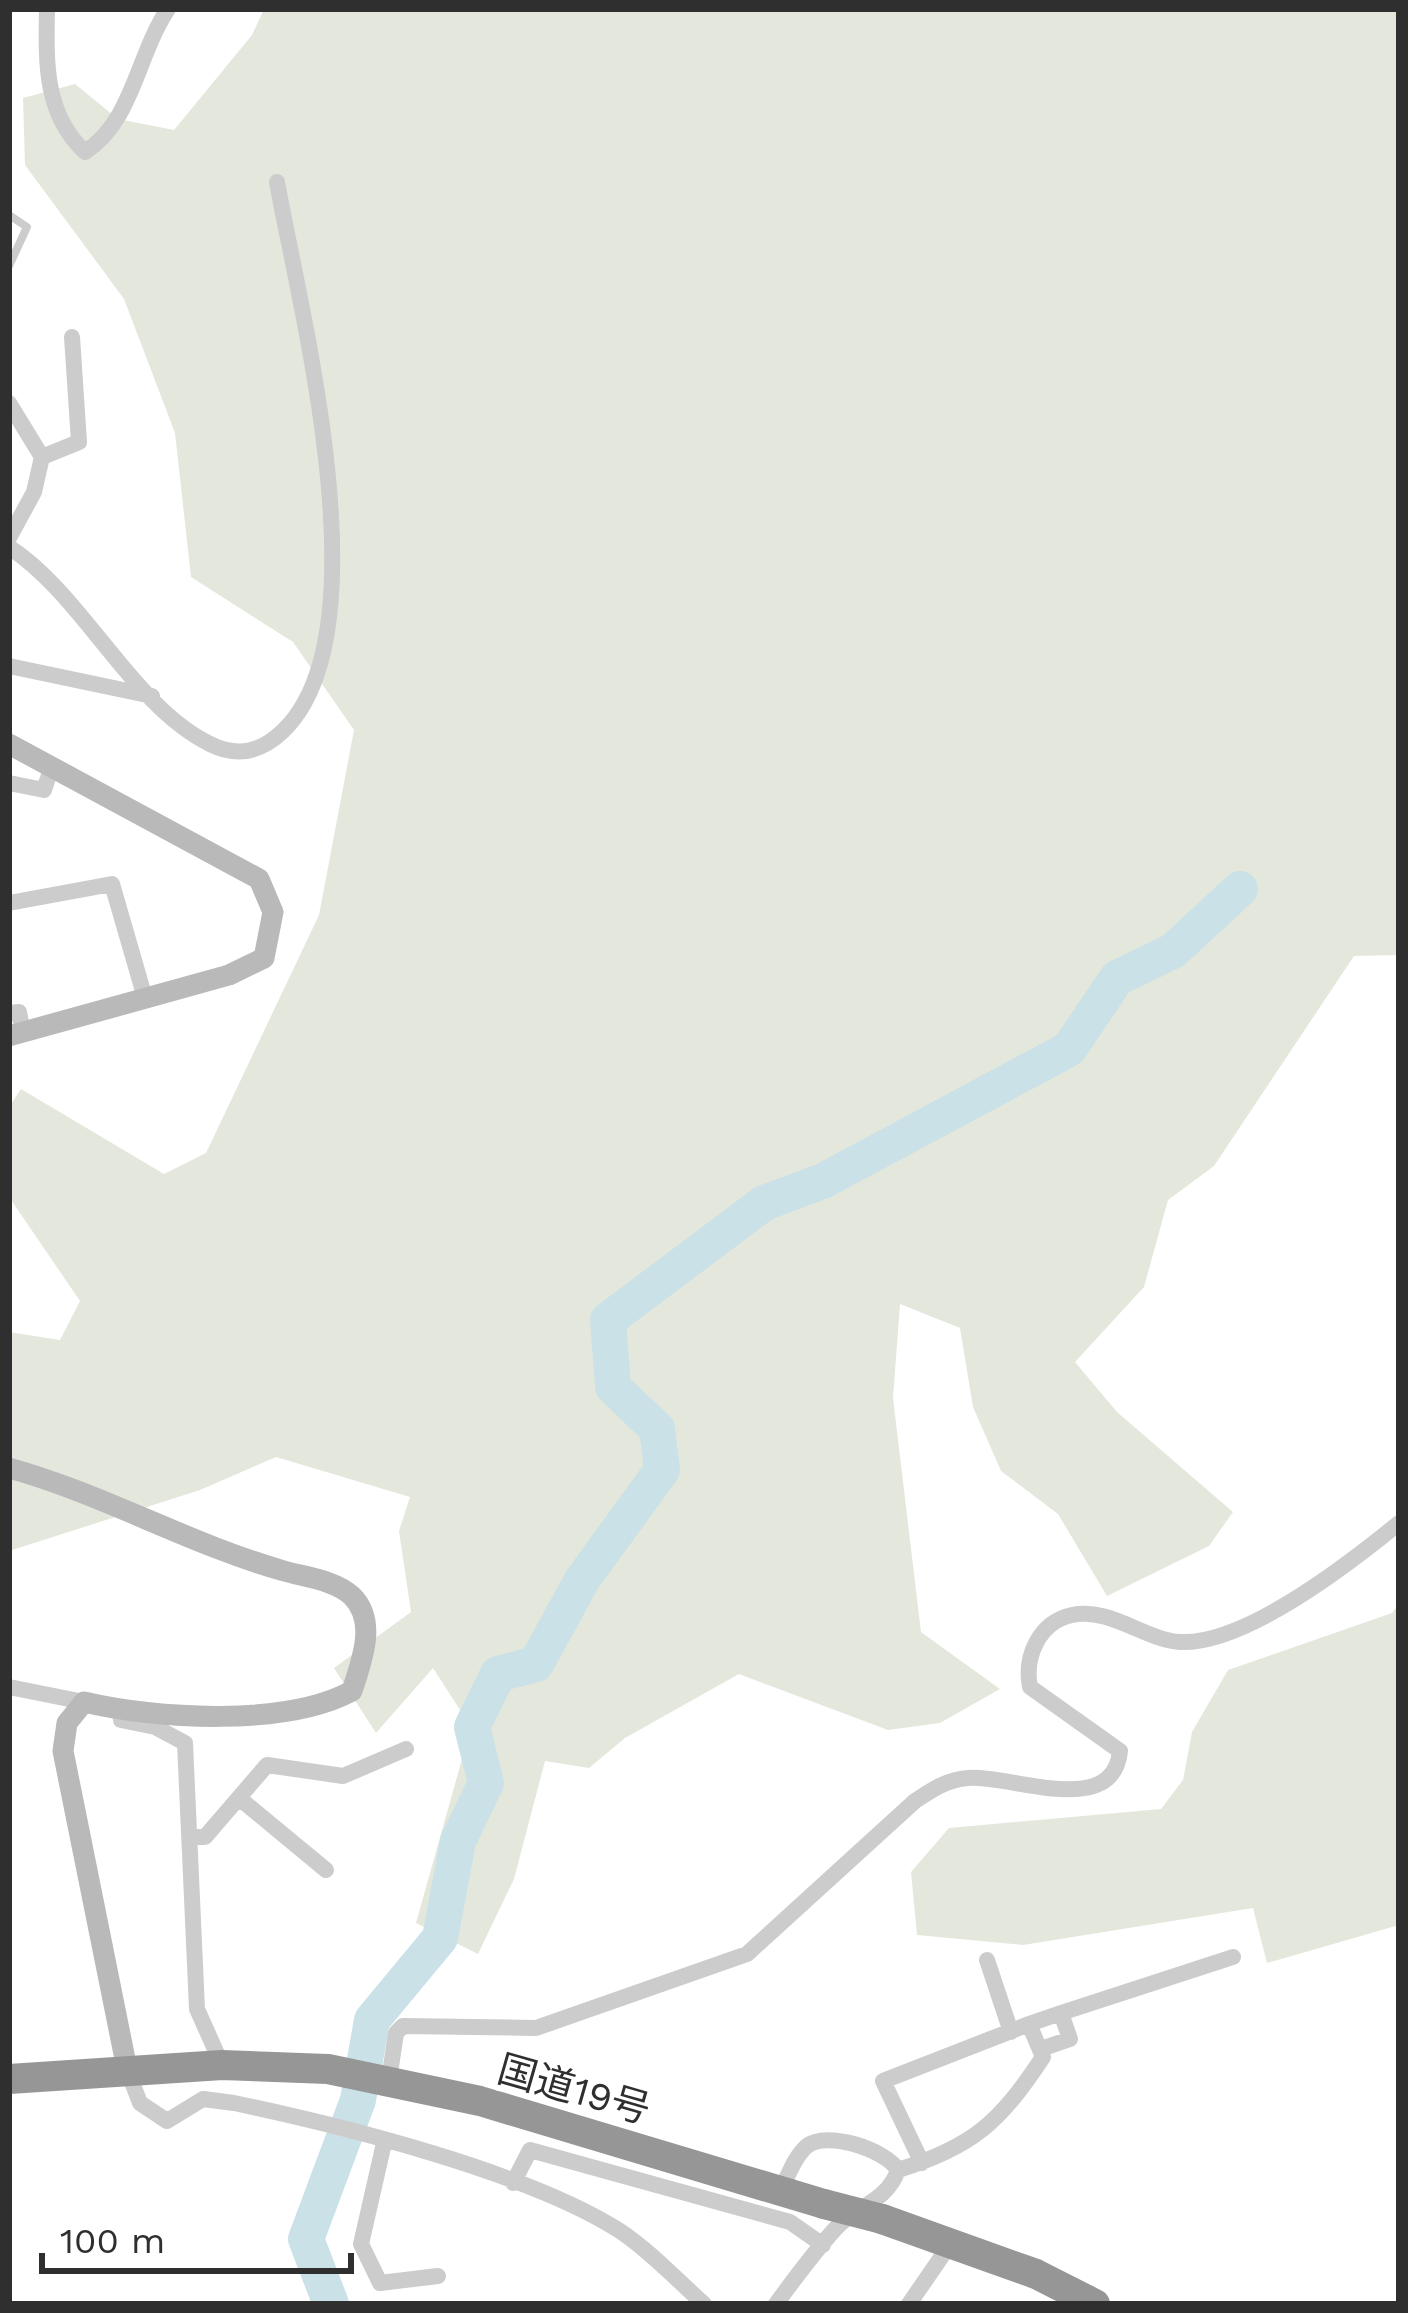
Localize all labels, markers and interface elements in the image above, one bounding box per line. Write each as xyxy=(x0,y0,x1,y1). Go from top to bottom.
street label: 国道19号 xyxy=(493,2046,655,2132)
scale bar xyxy=(42,2199,351,2273)
text: 100 m xyxy=(60,2220,165,2262)

